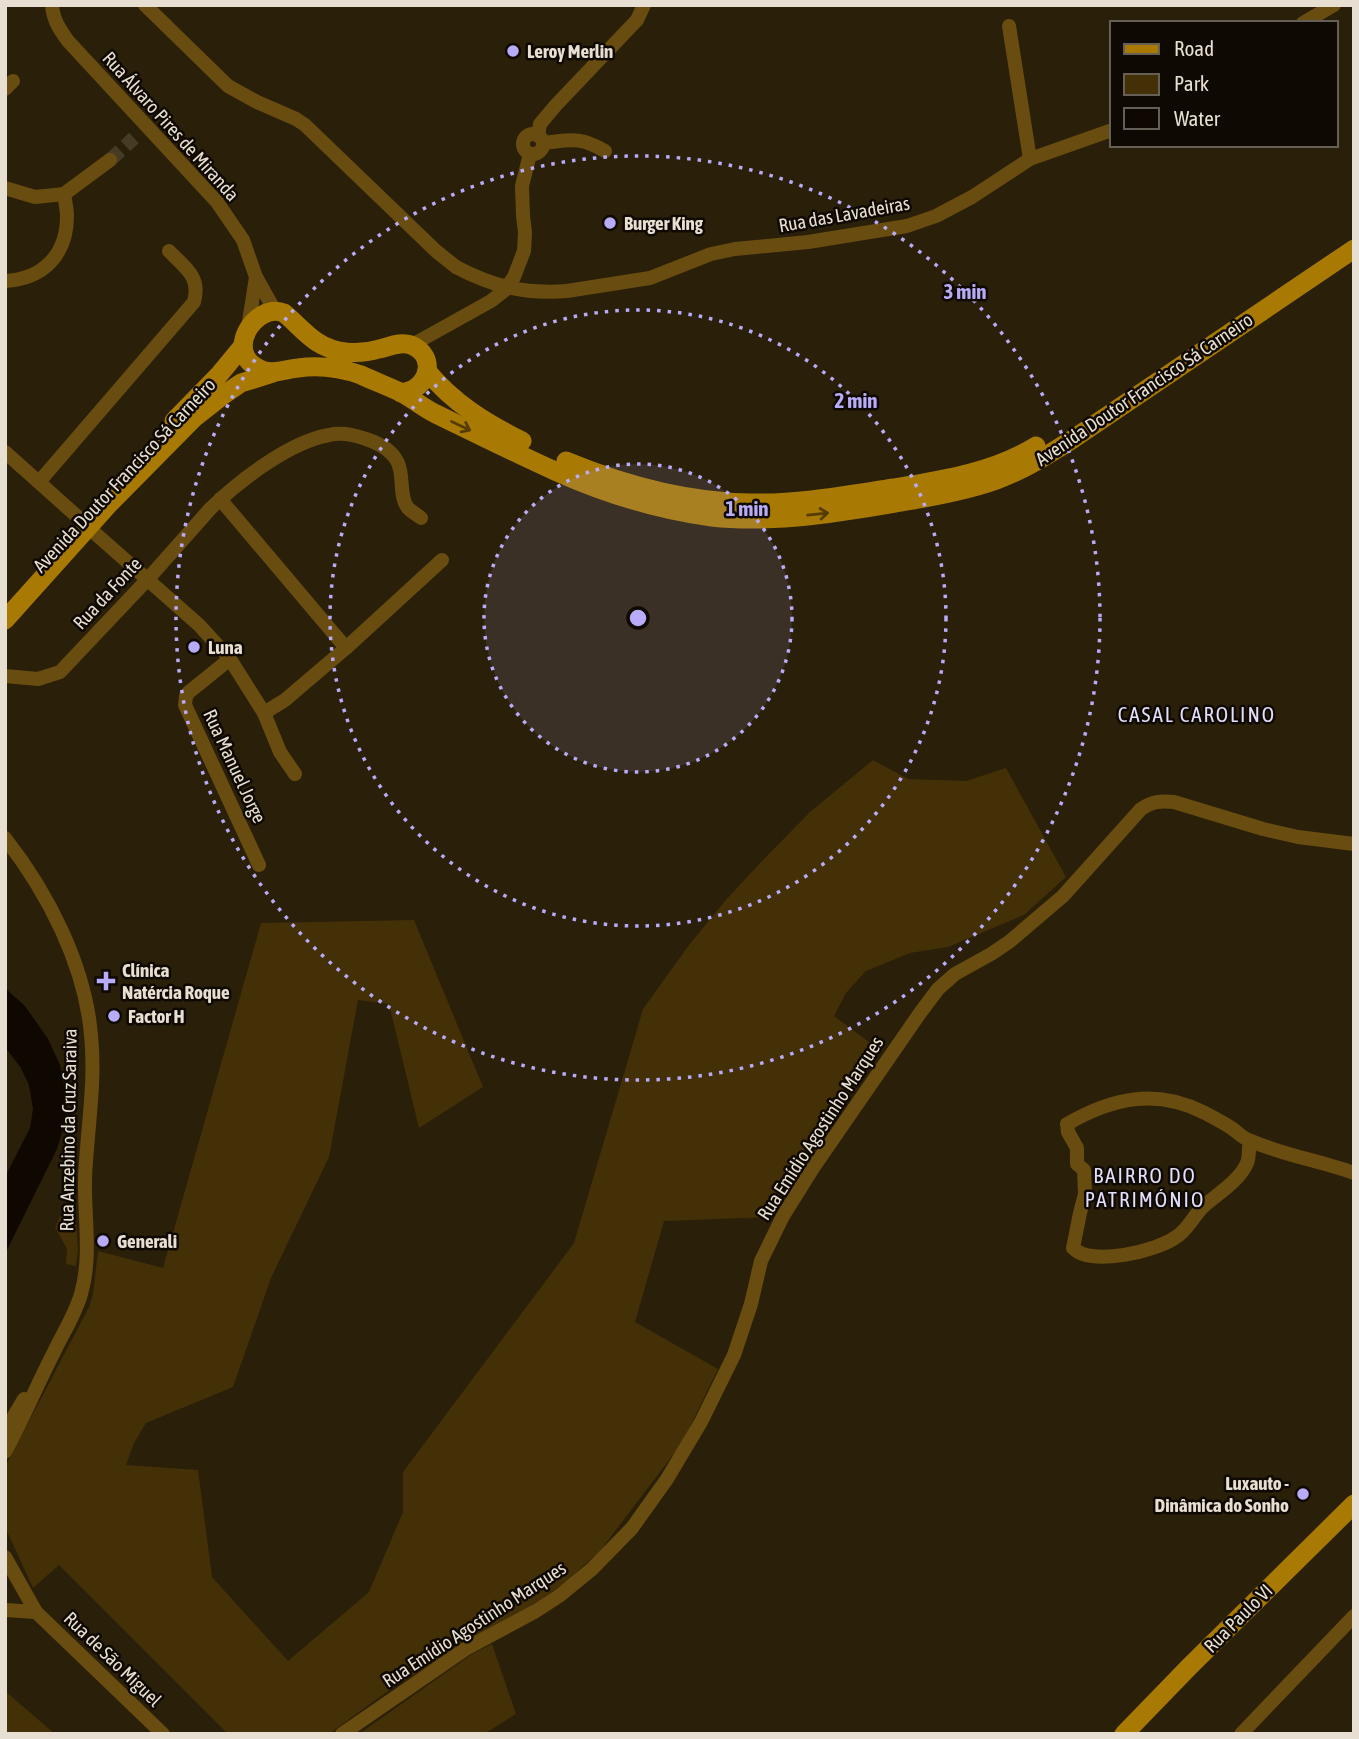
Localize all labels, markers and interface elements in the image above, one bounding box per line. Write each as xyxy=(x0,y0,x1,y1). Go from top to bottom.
legend xyxy=(1110,21,1338,147)
text: Road xyxy=(1174,36,1214,60)
place label: Leroy Merlin xyxy=(527,40,613,62)
marker: Leroy Merlin xyxy=(505,43,521,59)
street label: Rua Álvaro Pires de Miranda xyxy=(98,47,244,205)
text: Park xyxy=(1174,71,1209,95)
text: Water xyxy=(1174,106,1221,130)
street label: Rua das Lavadeiras xyxy=(777,192,912,236)
place label: Burger King xyxy=(624,212,704,234)
marker: Burger King xyxy=(602,215,618,231)
text: 3 min xyxy=(944,279,986,303)
street label: Avenida Doutor Francisco Sá Carneiro xyxy=(1031,308,1257,470)
street label: Avenida Doutor Francisco Sá Carneiro xyxy=(28,373,220,577)
text: 2 min xyxy=(835,388,877,412)
one-way arrow xyxy=(450,420,471,433)
text: 1 min xyxy=(726,496,768,520)
one-way arrow xyxy=(806,508,829,521)
street label: Rua da Fonte xyxy=(68,553,146,633)
centre of rings xyxy=(626,606,650,630)
place label: Luna xyxy=(208,636,243,658)
marker: Luna xyxy=(186,639,202,655)
district label: CASAL CAROLINO xyxy=(1118,702,1276,726)
street label: Rua Manuel Jorge xyxy=(199,706,271,826)
place label: Clínica Natércia Roque xyxy=(122,959,230,1003)
marker: Clínica Natércia Roque xyxy=(96,971,116,991)
place label: Factor H xyxy=(128,1005,185,1027)
marker: Factor H xyxy=(106,1008,122,1024)
street label: Rua Anzebino da Cruz Saraiva xyxy=(55,1028,81,1232)
street label: Rua Emídio Agostinho Marques xyxy=(752,1032,888,1224)
district label: BAIRRO DO PATRIMÓNIO xyxy=(1085,1163,1205,1211)
place label: Generali xyxy=(117,1230,177,1252)
marker: Generali xyxy=(95,1233,111,1249)
place label: Luxauto - Dinâmica do Sonho xyxy=(1155,1472,1289,1516)
marker: Luxauto - Dinâmica do Sonho xyxy=(1295,1486,1311,1502)
street label: Rua Emídio Agostinho Marques xyxy=(378,1556,570,1692)
street label: Rua Paulo VI xyxy=(1199,1579,1277,1657)
street label: Rua de São Miguel xyxy=(60,1607,166,1711)

